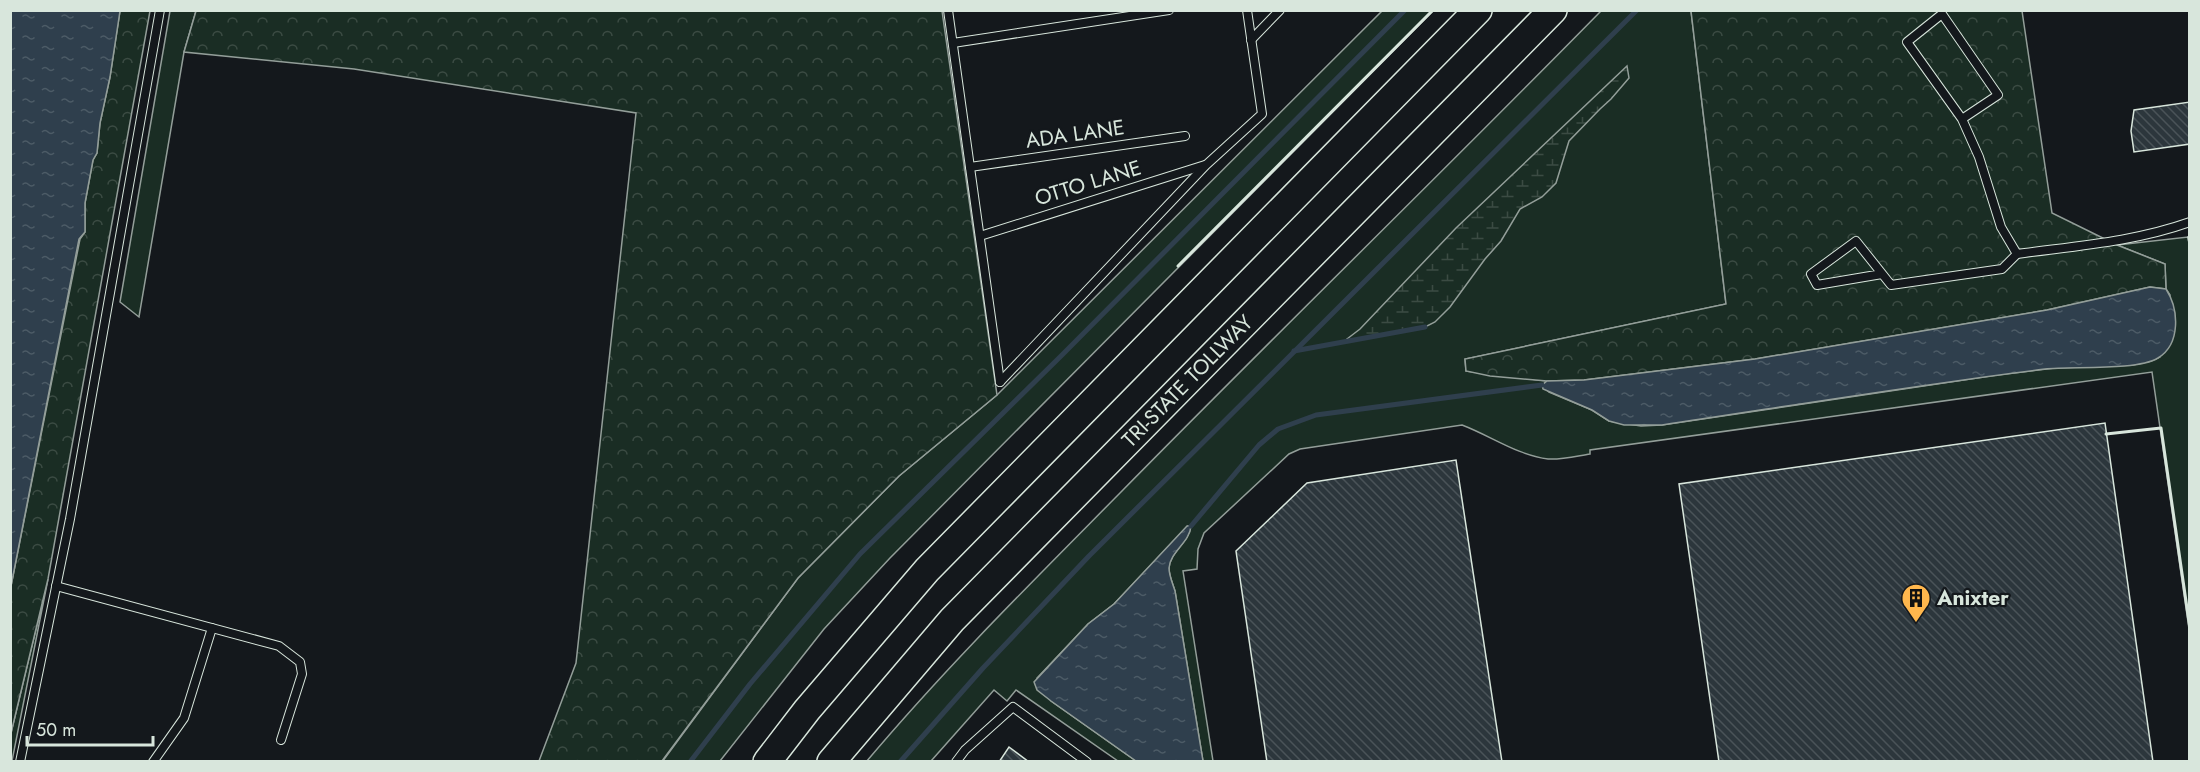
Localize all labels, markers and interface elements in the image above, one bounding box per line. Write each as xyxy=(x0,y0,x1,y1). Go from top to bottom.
street label: ADA LANE xyxy=(1024,112,1126,156)
street label: OTTO LANE xyxy=(1031,153,1145,213)
street label: TRI-STATE TOLLWAY xyxy=(1115,308,1260,454)
building icon: Anixter xyxy=(1900,582,1932,624)
place label: Anixter xyxy=(1936,583,2009,613)
scale bar xyxy=(27,709,153,747)
text: 50 m xyxy=(36,717,76,743)

